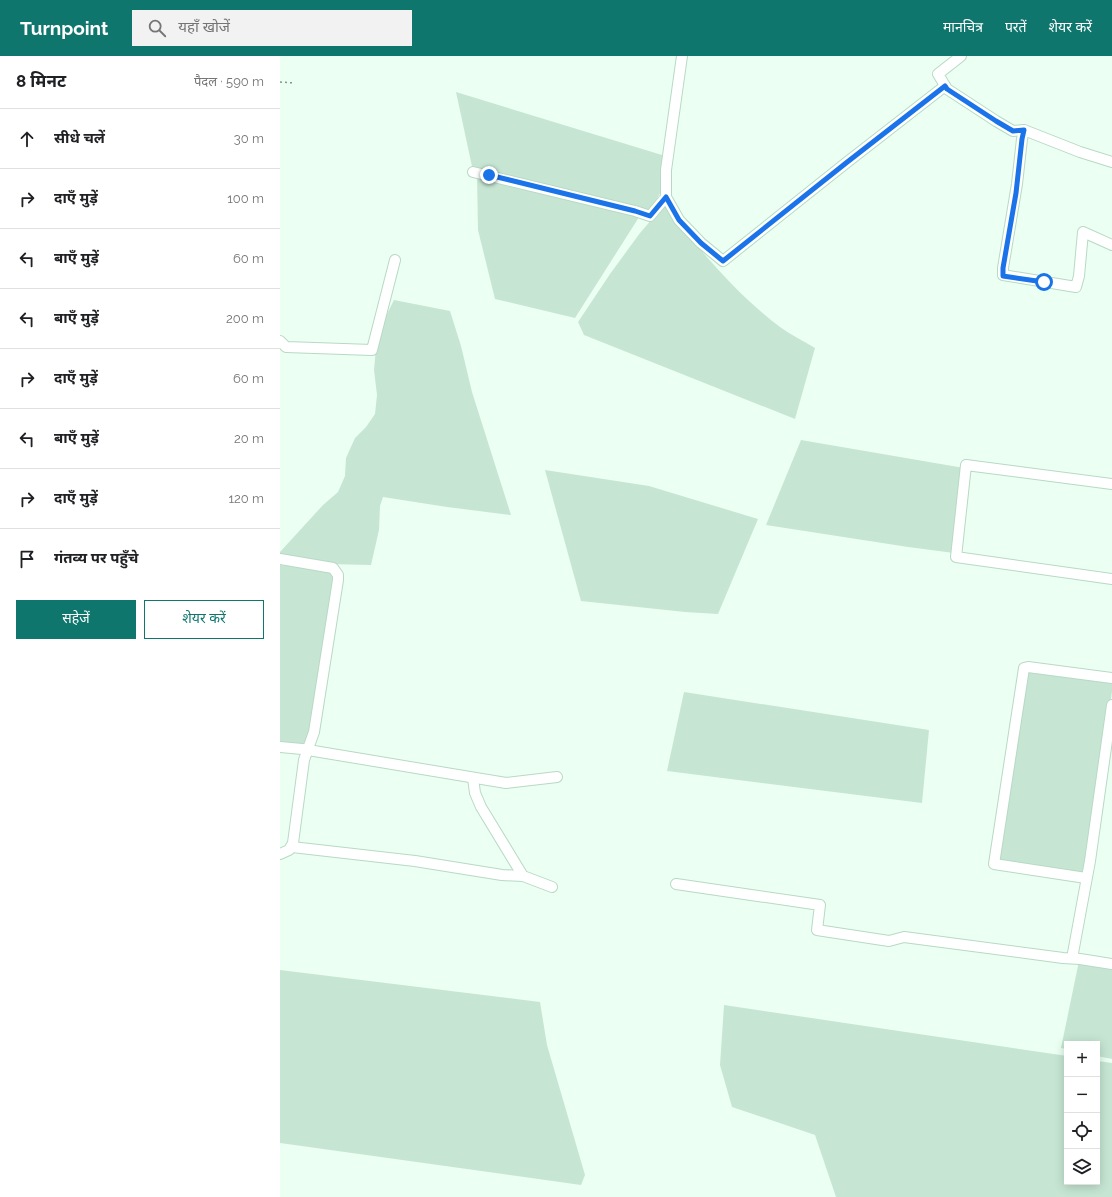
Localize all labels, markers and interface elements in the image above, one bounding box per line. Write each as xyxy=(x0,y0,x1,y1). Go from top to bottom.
search box xyxy=(132,10,412,46)
text: Turnpoint xyxy=(20,17,108,39)
icon: search xyxy=(146,17,168,39)
text: यहाँ खोजें xyxy=(178,18,230,36)
text: मानचित्र xyxy=(943,19,983,35)
text: परतें xyxy=(1005,19,1027,35)
text: शेयर करें xyxy=(1049,19,1092,35)
text: 8 मिनट xyxy=(16,71,66,91)
text: पैदल · 590 m xyxy=(194,74,264,89)
icon: ahead xyxy=(16,128,38,150)
text: सीधे चलें xyxy=(54,129,105,147)
text: 30 m xyxy=(234,131,264,146)
route end xyxy=(480,166,498,184)
icon: right xyxy=(16,188,38,210)
text: दाएँ मुड़ें xyxy=(54,189,98,207)
text: 100 m xyxy=(227,191,264,206)
icon: left xyxy=(16,248,38,270)
text: बाएँ मुड़ें xyxy=(54,249,99,267)
text: 60 m xyxy=(233,251,264,266)
route start xyxy=(1035,273,1053,291)
icon: left xyxy=(16,308,38,330)
text: बाएँ मुड़ें xyxy=(54,309,99,327)
text: 200 m xyxy=(226,311,264,326)
icon: right xyxy=(16,368,38,390)
text: दाएँ मुड़ें xyxy=(54,369,98,387)
text: 60 m xyxy=(233,371,264,386)
icon: left xyxy=(16,428,38,450)
text: बाएँ मुड़ें xyxy=(54,429,99,447)
text: 20 m xyxy=(234,431,264,446)
icon: right xyxy=(16,488,38,510)
text: दाएँ मुड़ें xyxy=(54,489,98,507)
text: 120 m xyxy=(228,491,264,506)
icon: arrive xyxy=(16,548,38,570)
text: गंतव्य पर पहुँचे xyxy=(54,549,138,567)
button: सहेजें xyxy=(16,600,136,639)
button: शेयर करें xyxy=(144,600,264,639)
map controls xyxy=(1064,1041,1100,1185)
button: + xyxy=(1064,1041,1100,1077)
button: − xyxy=(1064,1077,1100,1113)
button: locate xyxy=(1064,1113,1100,1149)
button: layers xyxy=(1064,1149,1100,1185)

